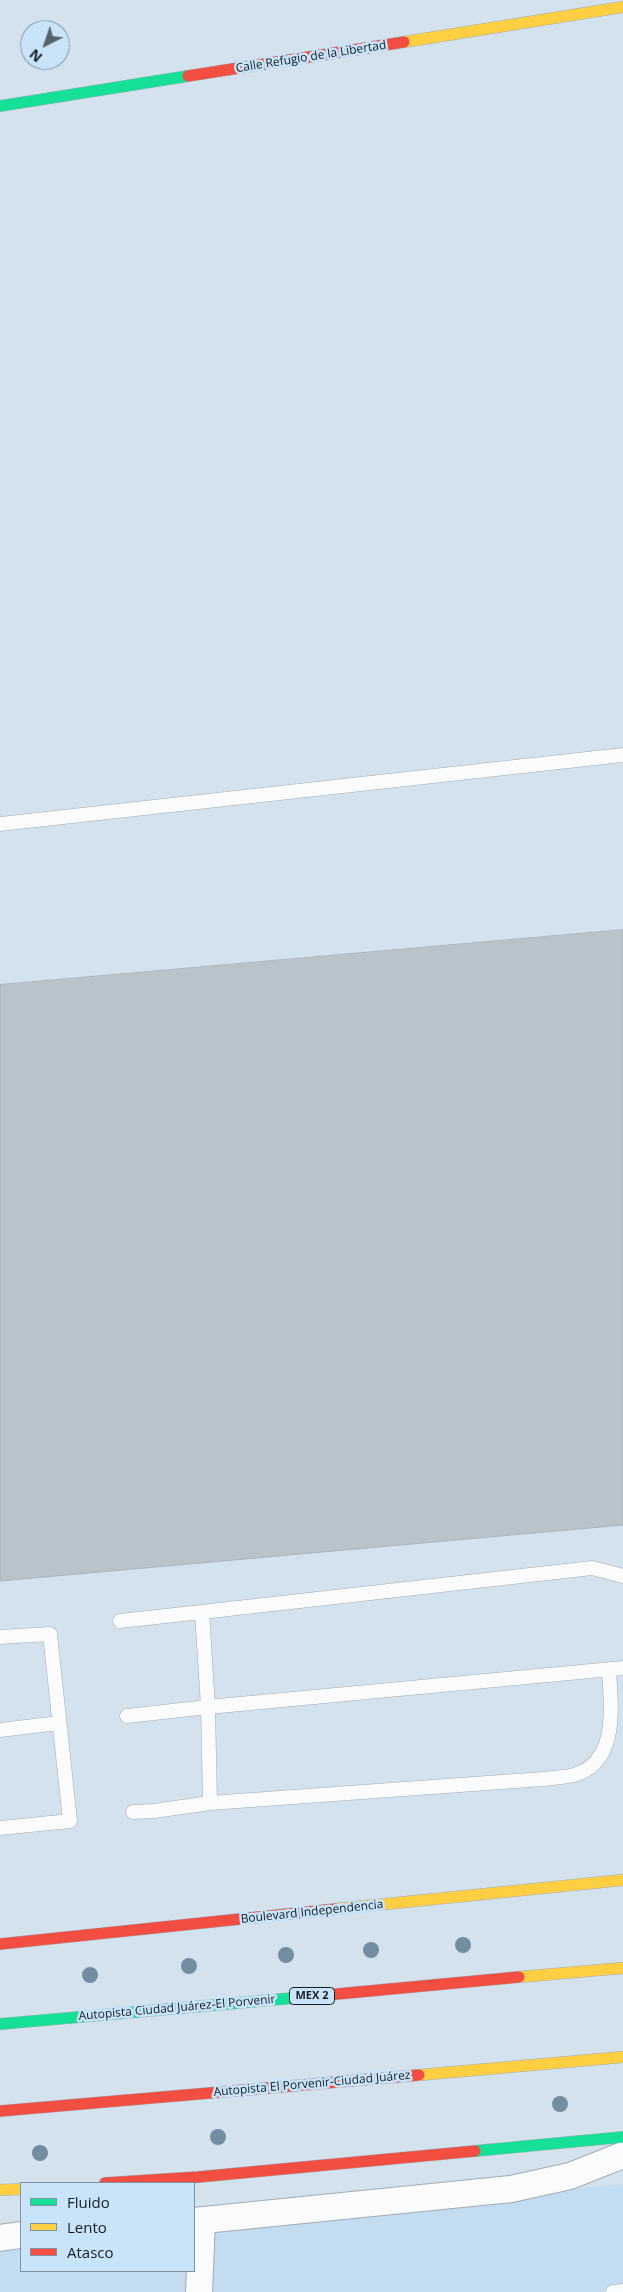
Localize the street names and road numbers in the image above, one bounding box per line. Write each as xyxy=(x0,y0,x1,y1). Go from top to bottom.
street label: Calle Refugio de la Libertad xyxy=(235,38,387,76)
street label: Boulevard Independencia xyxy=(240,1897,384,1927)
road number: MEX 2 xyxy=(290,1988,334,2004)
street label: Autopista Ciudad Juárez-El Porvenir xyxy=(78,1992,276,2024)
street label: Autopista El Porvenir-Ciudad Juárez xyxy=(213,2068,411,2100)

